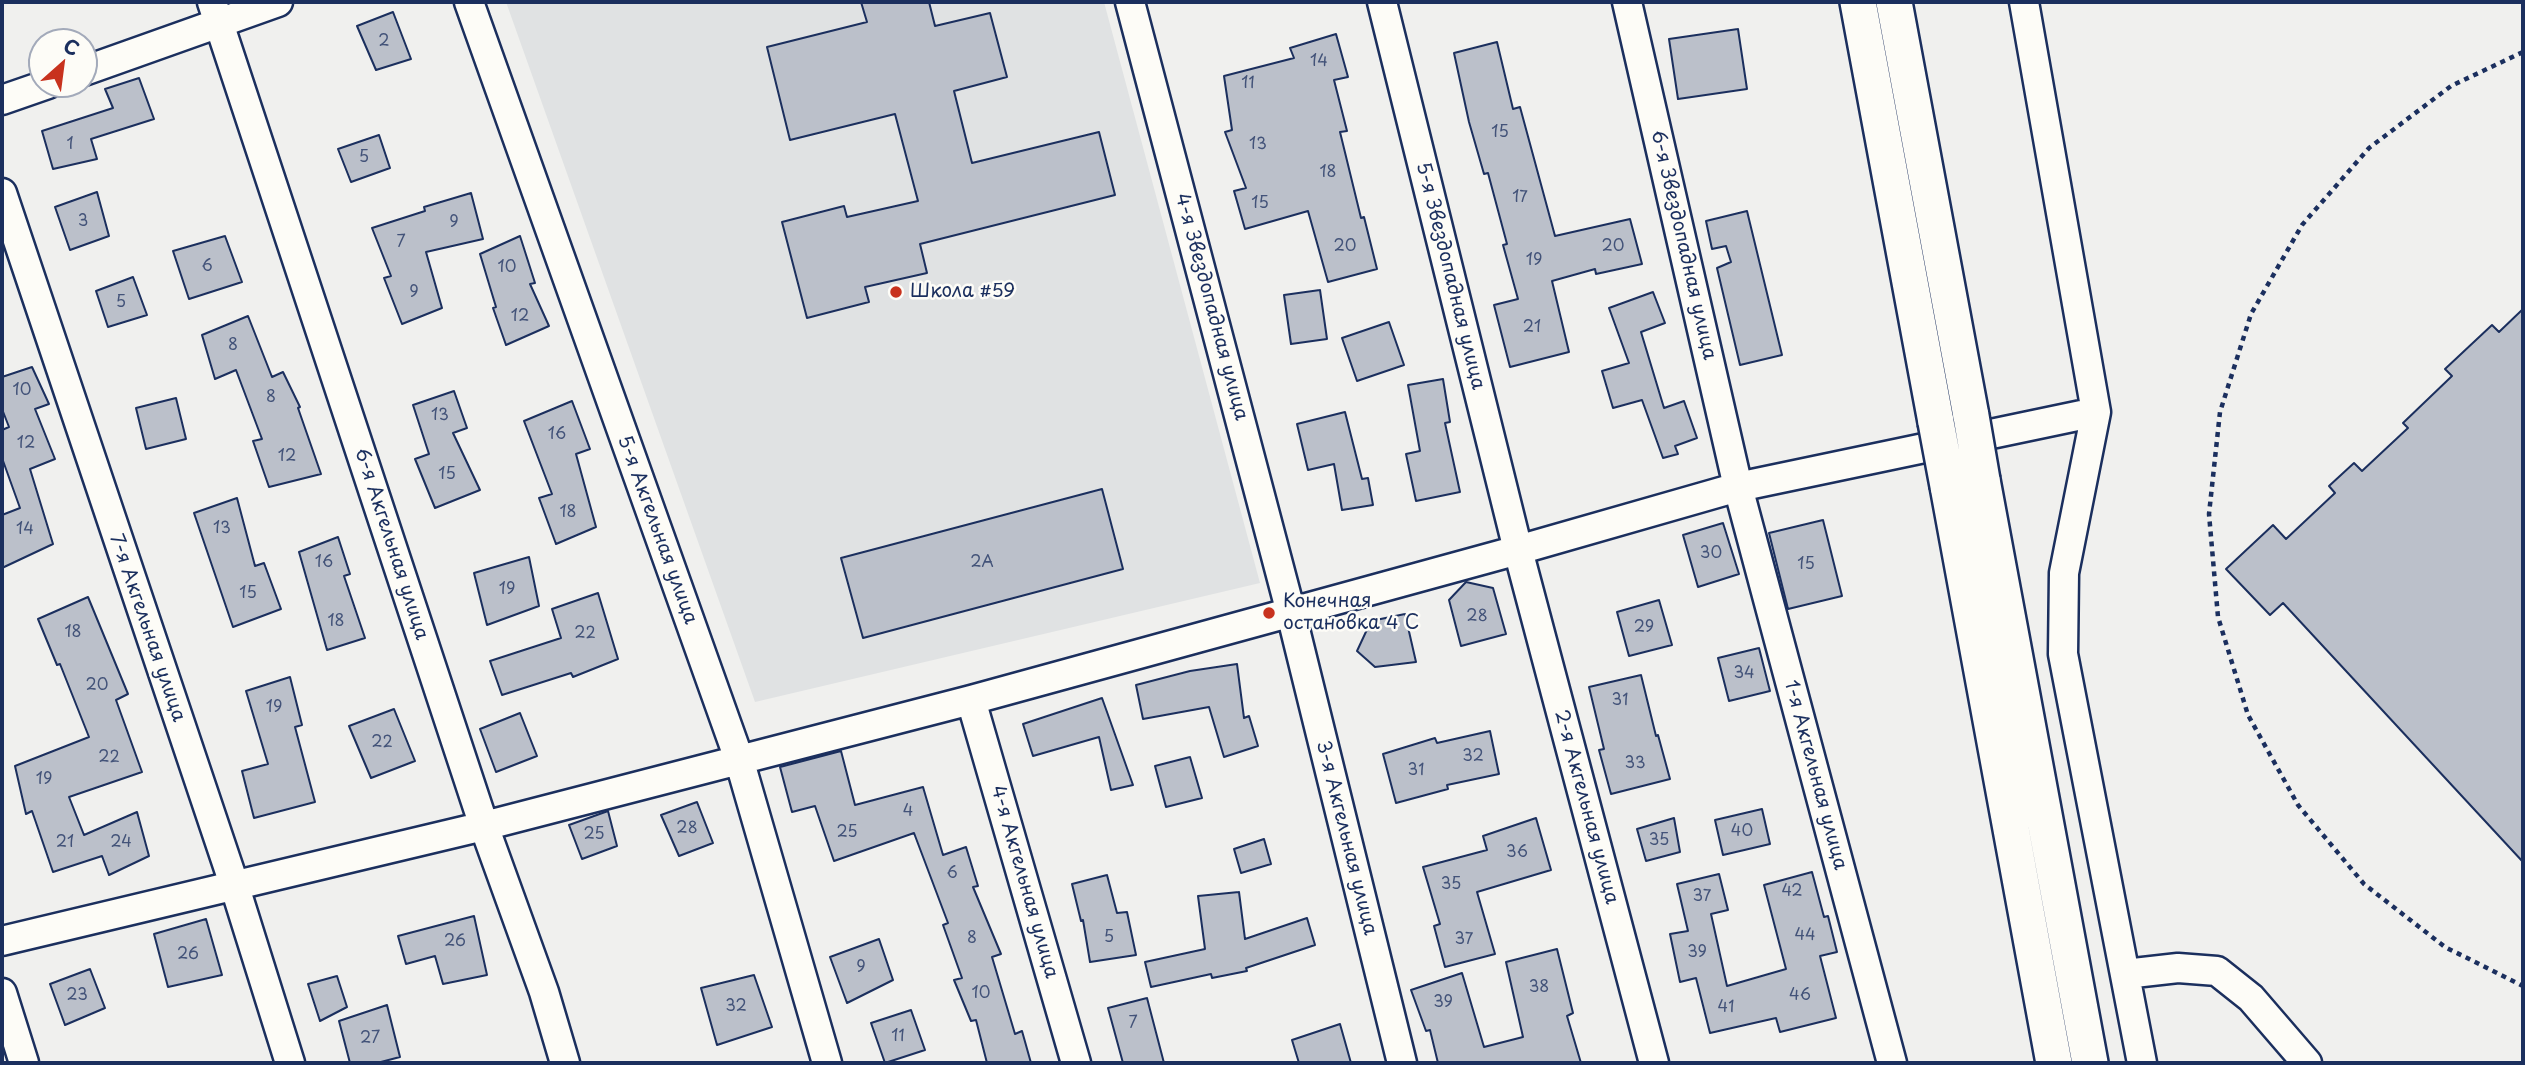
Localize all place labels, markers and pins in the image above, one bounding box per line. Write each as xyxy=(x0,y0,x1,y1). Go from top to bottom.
place label: Школа #59 xyxy=(910,281,1015,303)
marker: Школа #59 xyxy=(888,284,904,300)
place label: Конечная остановка 4 С xyxy=(1283,591,1419,635)
marker: Конечная остановка 4 С xyxy=(1261,605,1277,621)

